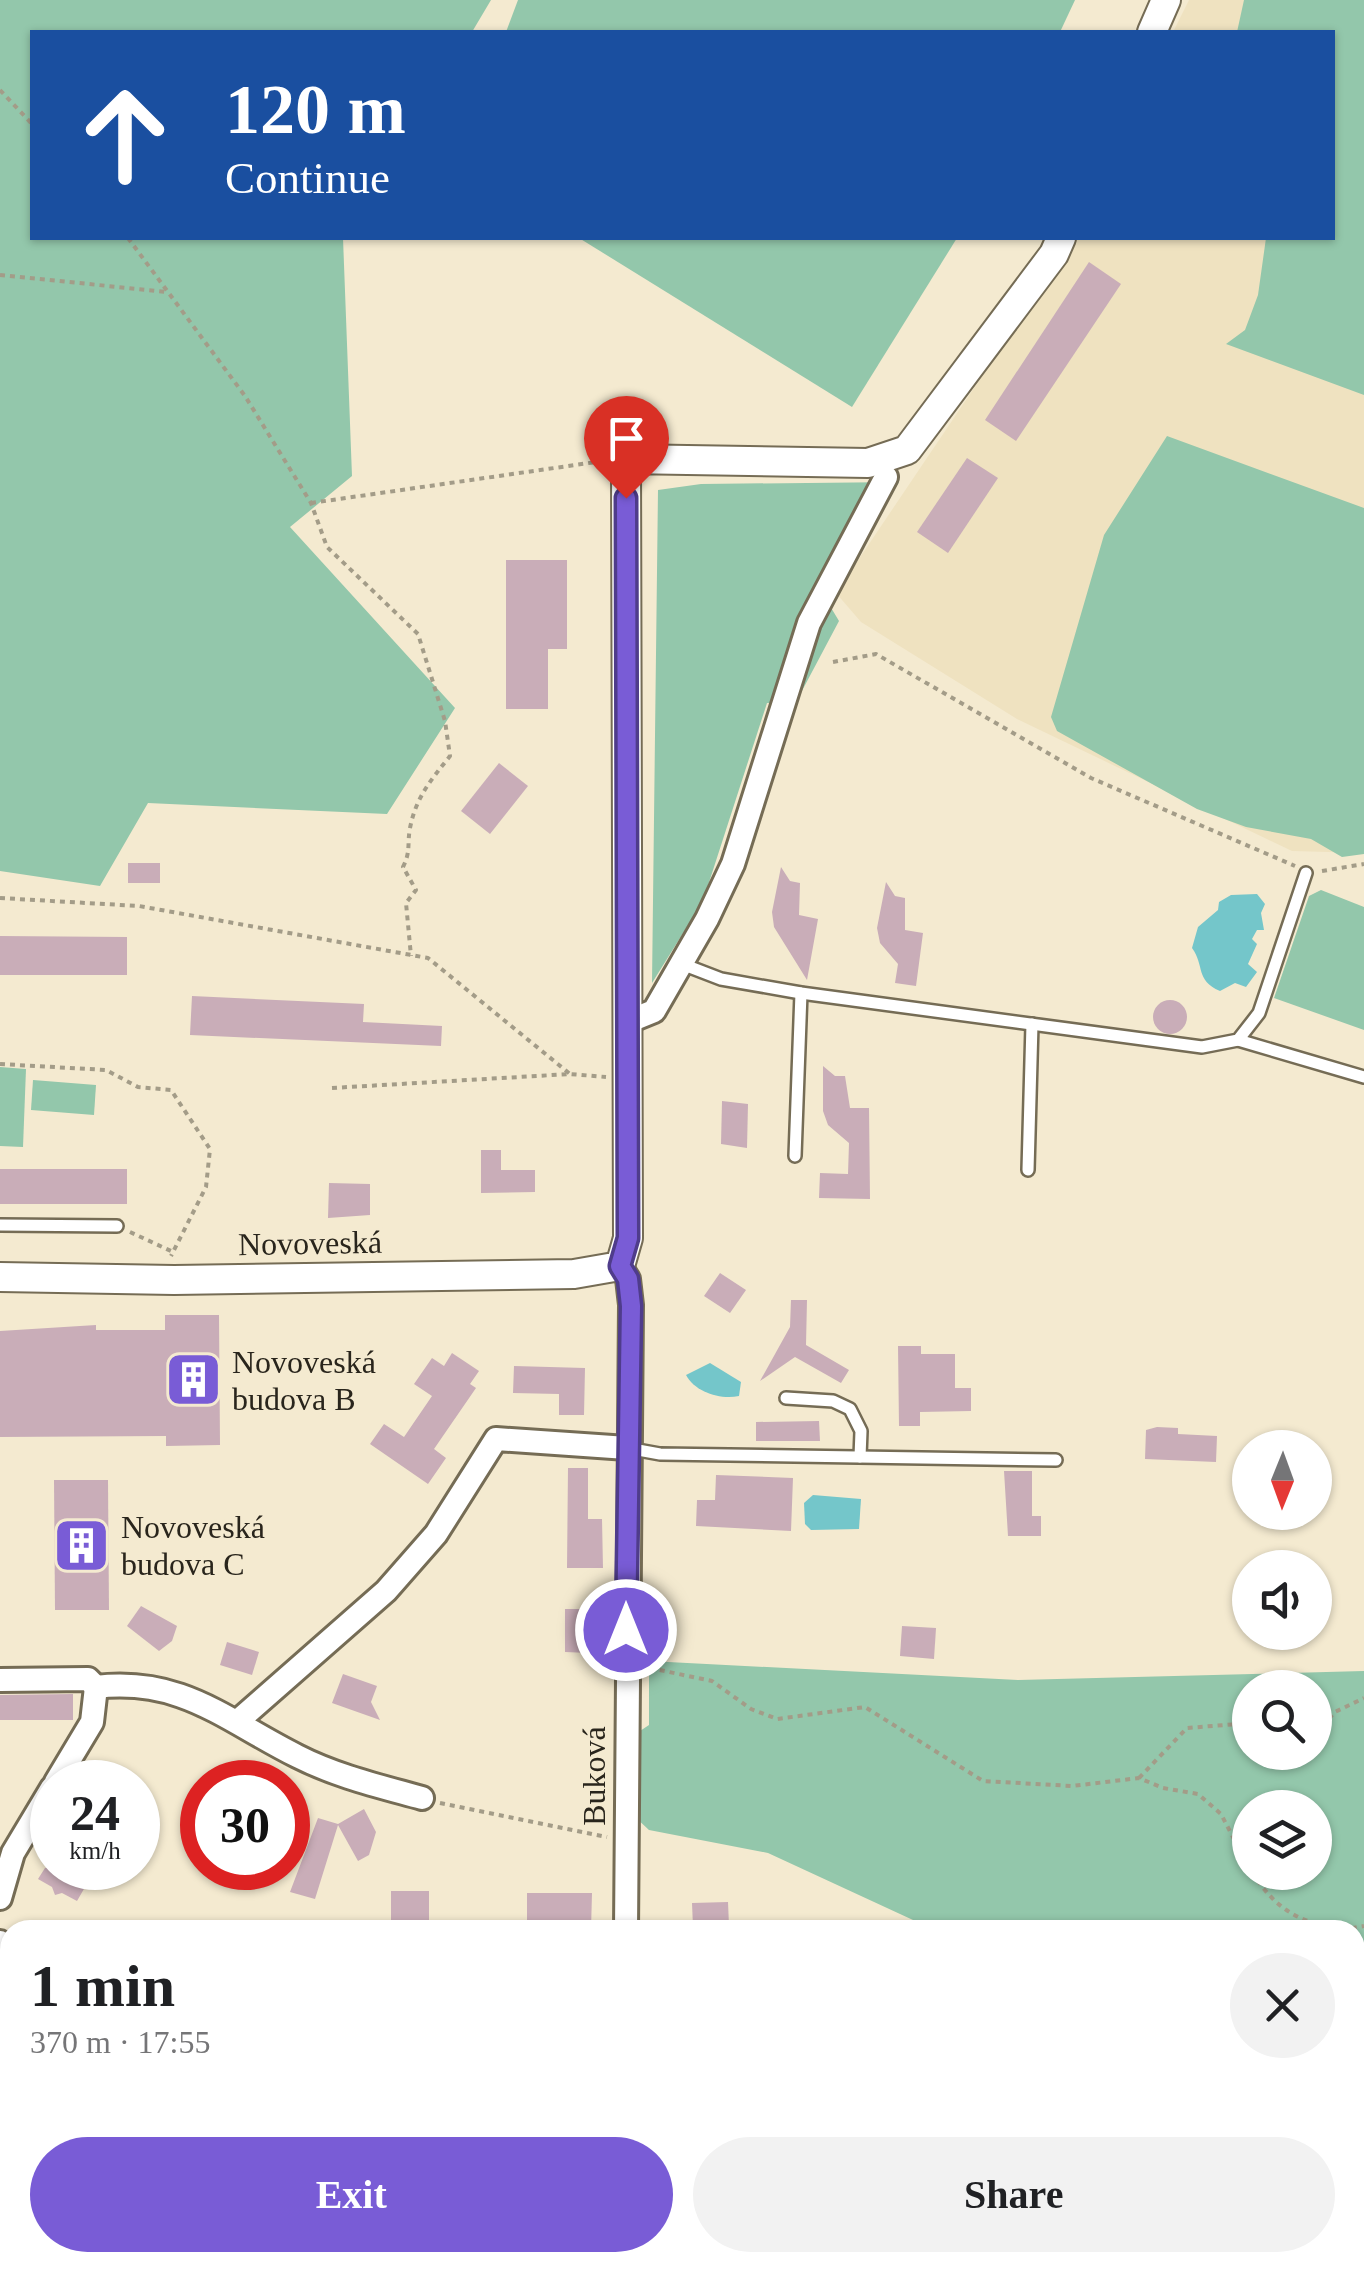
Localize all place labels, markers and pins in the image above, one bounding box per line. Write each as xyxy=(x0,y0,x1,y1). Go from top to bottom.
pin xyxy=(584,396,669,499)
place label: Novoveská budova B xyxy=(232,1344,376,1417)
building icon: Novoveská budova B xyxy=(163,1350,223,1410)
place label: Novoveská budova C xyxy=(121,1509,265,1582)
building icon: Novoveská budova C xyxy=(52,1515,112,1575)

